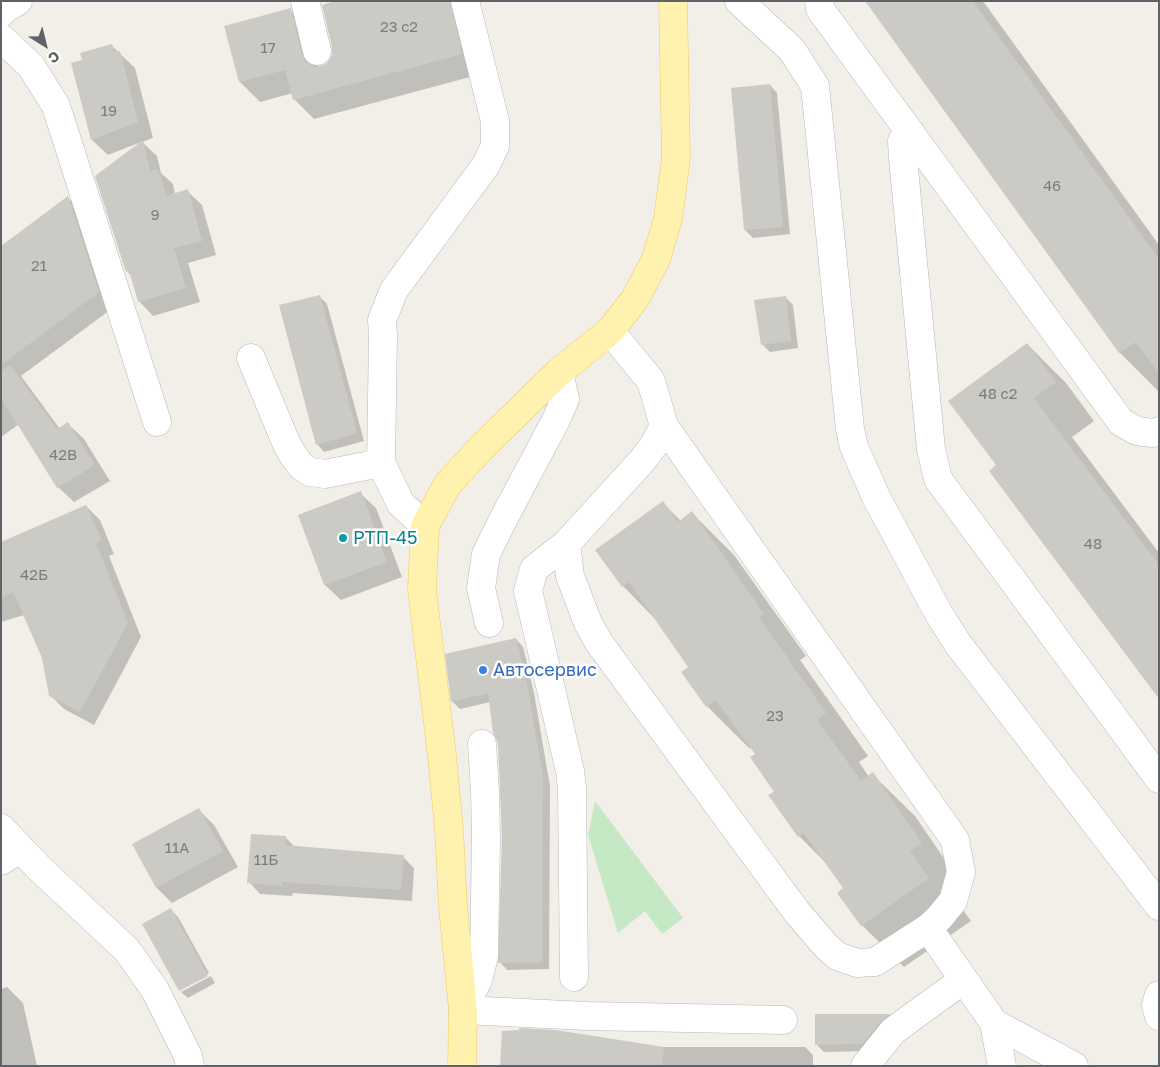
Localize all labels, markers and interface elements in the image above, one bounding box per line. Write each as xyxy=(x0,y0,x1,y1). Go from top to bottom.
house number: 23 с2 xyxy=(380,18,418,36)
north arrow xyxy=(20,20,70,70)
house number: 17 xyxy=(260,39,276,57)
text: С xyxy=(45,48,63,67)
house number: 19 xyxy=(101,102,117,120)
house number: 46 xyxy=(1043,177,1061,195)
house number: 9 xyxy=(150,206,160,224)
house number: 21 xyxy=(31,257,47,275)
house number: 48 с2 xyxy=(979,385,1017,403)
house number: 42В xyxy=(49,446,77,464)
place label: РТП-45 xyxy=(353,527,418,549)
marker: РТП-45 xyxy=(337,532,349,544)
house number: 48 xyxy=(1084,535,1102,553)
house number: 42Б xyxy=(20,566,48,584)
place label: Автосервис xyxy=(493,659,597,681)
marker: Автосервис xyxy=(477,664,489,676)
house number: 23 xyxy=(766,707,784,725)
house number: 11А xyxy=(165,839,189,857)
house number: 11Б xyxy=(254,851,278,869)

